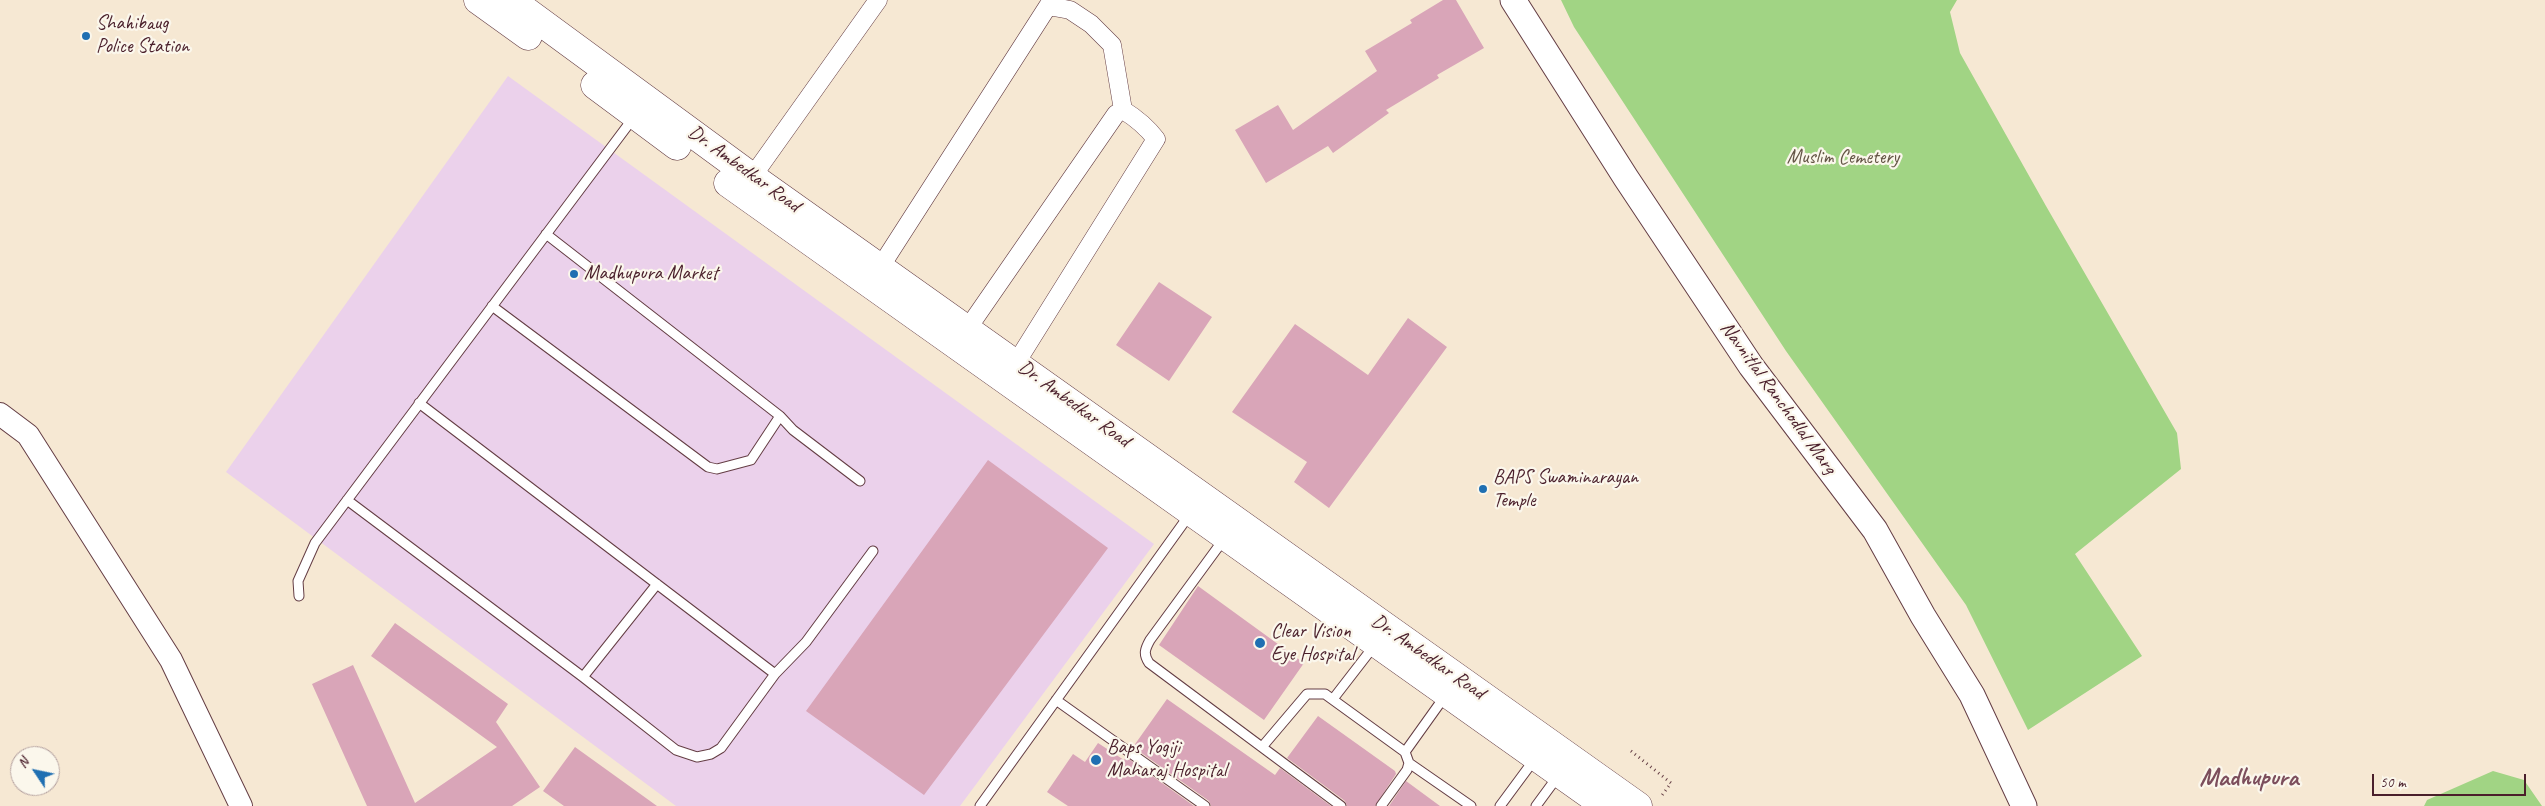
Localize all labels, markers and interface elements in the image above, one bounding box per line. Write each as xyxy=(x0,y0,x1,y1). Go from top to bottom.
place label: Shahibaug Police Station xyxy=(96,12,189,59)
marker: Shahibaug Police Station xyxy=(80,30,92,42)
street label: Dr. Ambedkar Road xyxy=(683,120,805,218)
park label: Muslim Cemetery xyxy=(1787,146,1899,170)
place label: Madhupura Market xyxy=(584,262,718,286)
marker: Madhupura Market xyxy=(568,268,580,280)
street label: Navnitlal Ranchodlal Marg xyxy=(1715,317,1841,479)
street label: Dr. Ambedkar Road xyxy=(1013,355,1135,453)
place label: BAPS Swaminarayan Temple xyxy=(1493,466,1638,513)
marker: BAPS Swaminarayan Temple xyxy=(1477,483,1489,495)
street label: Dr. Ambedkar Road xyxy=(1367,609,1489,705)
place label: Clear Vision Eye Hospital xyxy=(1271,620,1354,667)
marker: Clear Vision Eye Hospital xyxy=(1253,636,1267,650)
place label: Baps Yogiji Maharaj Hospital xyxy=(1107,736,1226,783)
north arrow xyxy=(10,746,60,796)
marker: Baps Yogiji Maharaj Hospital xyxy=(1089,753,1103,767)
text: N xyxy=(14,755,32,771)
district label: Madhupura xyxy=(2200,763,2298,793)
scale bar xyxy=(2375,764,2529,796)
text: 50 m xyxy=(2380,773,2406,792)

